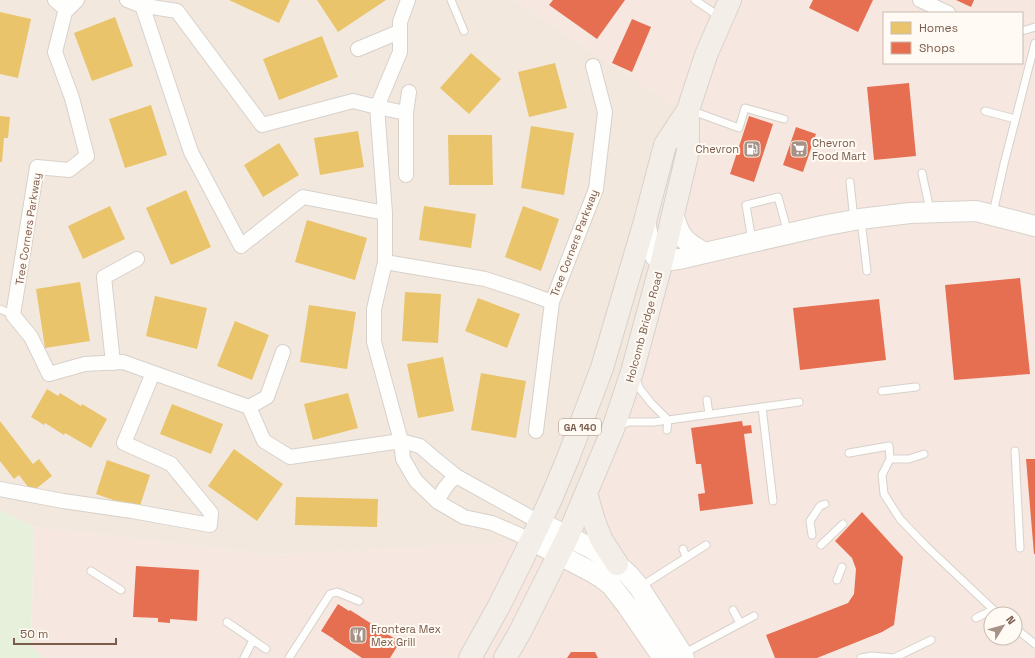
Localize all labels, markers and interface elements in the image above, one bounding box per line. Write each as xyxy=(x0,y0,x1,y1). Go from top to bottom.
legend xyxy=(883,12,1023,64)
text: Homes xyxy=(919,20,958,36)
text: Shops xyxy=(919,40,955,56)
place label: Chevron Food Mart xyxy=(812,136,866,163)
fuel station icon: Chevron xyxy=(742,139,762,159)
supermarket icon: Chevron Food Mart xyxy=(789,139,809,159)
place label: Chevron xyxy=(695,142,739,156)
street label: Tree Corners Parkway xyxy=(12,172,44,286)
street label: Tree Corners Parkway xyxy=(547,187,601,299)
street label: Holcomb Bridge Road xyxy=(622,270,666,384)
road number: GA 140 xyxy=(559,419,601,435)
north arrow xyxy=(983,606,1023,646)
text: N xyxy=(1003,613,1019,627)
scale bar xyxy=(14,620,116,646)
place label: Frontera Mex Mex Grill xyxy=(371,622,441,649)
restaurant icon: Frontera Mex Mex Grill xyxy=(348,625,368,645)
text: 50 m xyxy=(20,626,48,642)

